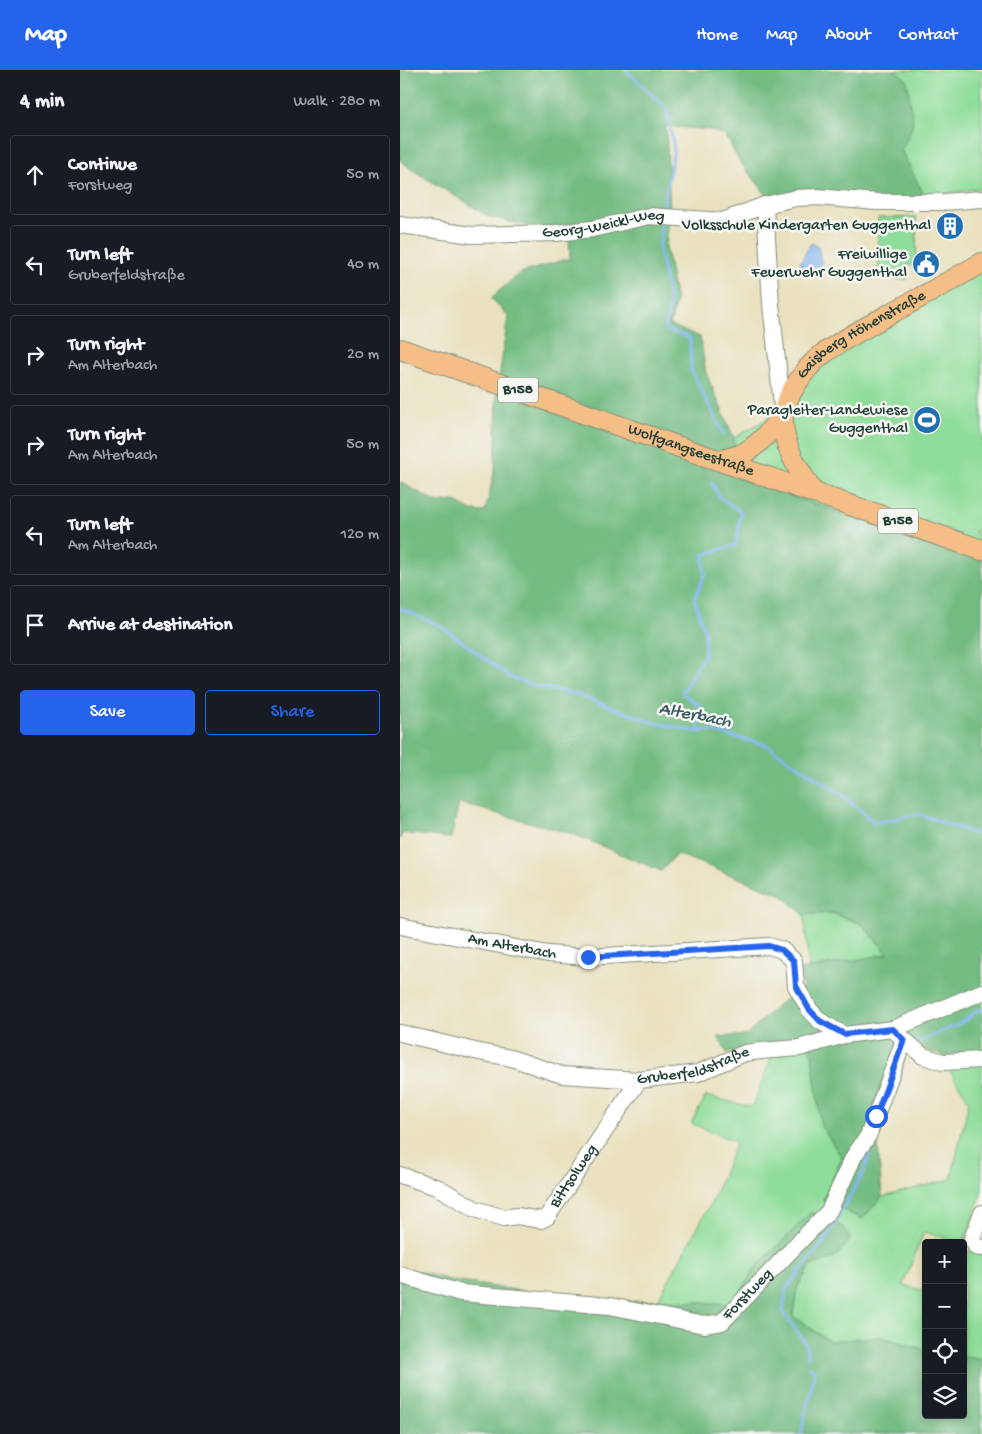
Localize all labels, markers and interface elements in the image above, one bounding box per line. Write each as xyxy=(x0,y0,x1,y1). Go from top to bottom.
text: Map xyxy=(25,21,67,50)
text: Home xyxy=(696,25,738,46)
text: Map xyxy=(766,25,797,46)
text: About xyxy=(825,25,871,46)
text: Contact xyxy=(899,25,957,46)
text: 4 min xyxy=(20,90,64,115)
text: Walk · 280 m xyxy=(293,93,380,112)
text: Continue xyxy=(68,154,137,177)
icon: ahead xyxy=(21,161,49,189)
text: 50 m xyxy=(346,166,379,185)
text: Forstweg xyxy=(68,177,132,196)
street label: Georg-Weickl-Weg xyxy=(542,206,665,243)
building icon: Volksschule Kindergarten Guggenthal xyxy=(935,211,965,241)
place label: Volksschule Kindergarten Guggenthal xyxy=(681,217,931,236)
text: Turn left xyxy=(68,244,132,267)
place label: Freiwillige Feuerwehr Guggenthal xyxy=(750,246,908,283)
public building icon: Freiwillige Feuerwehr Guggenthal xyxy=(911,249,941,279)
icon: left xyxy=(21,251,49,279)
text: 40 m xyxy=(347,256,379,275)
text: Gruberfeldstraße xyxy=(68,267,185,286)
street label: Gaisberg Höhenstraße xyxy=(793,286,930,383)
text: Turn right xyxy=(68,334,144,357)
icon: right xyxy=(21,341,49,369)
text: 20 m xyxy=(347,346,379,365)
text: Am Alterbach xyxy=(68,357,157,376)
road number: B158 xyxy=(498,378,538,402)
place label: Paragleiter-Landewiese Guggenthal xyxy=(747,402,909,439)
sports icon: Paragleiter-Landewiese Guggenthal xyxy=(912,405,942,435)
street label: Wolfgangseestraße xyxy=(625,420,757,481)
text: Turn right xyxy=(68,424,144,447)
icon: right xyxy=(21,431,49,459)
text: 50 m xyxy=(346,436,379,455)
text: Am Alterbach xyxy=(68,447,157,466)
road number: B158 xyxy=(878,508,918,534)
text: Turn left xyxy=(68,514,132,537)
icon: left xyxy=(21,521,49,549)
text: 120 m xyxy=(340,526,379,545)
text: Am Alterbach xyxy=(68,537,157,556)
icon: arrive xyxy=(21,611,49,639)
text: Arrive at destination xyxy=(68,614,232,637)
button: Save xyxy=(20,690,195,735)
button: Share xyxy=(205,690,380,735)
water label: Alterbach xyxy=(657,699,733,733)
street label: Am Alterbach xyxy=(466,930,557,964)
route end xyxy=(577,946,600,969)
street label: Gruberfeldstraße xyxy=(636,1043,751,1090)
route start xyxy=(865,1105,888,1128)
street label: Bittsolweg xyxy=(546,1141,602,1213)
map controls xyxy=(922,1239,967,1419)
button: + xyxy=(922,1239,967,1284)
street label: Forstweg xyxy=(718,1265,777,1325)
button: − xyxy=(922,1284,967,1329)
button: locate xyxy=(922,1329,967,1374)
button: layers xyxy=(922,1374,967,1419)

